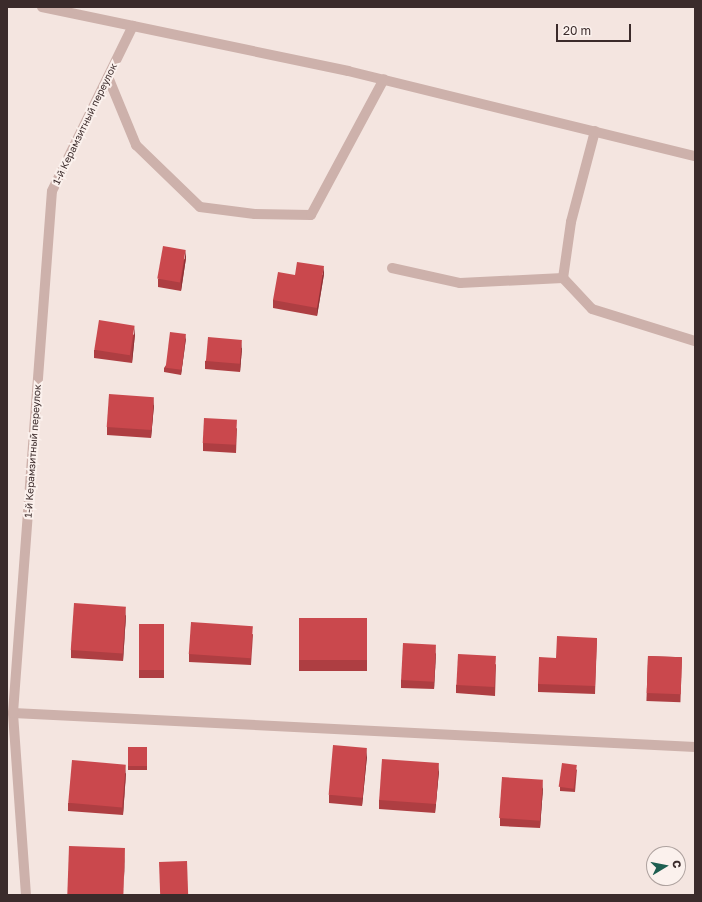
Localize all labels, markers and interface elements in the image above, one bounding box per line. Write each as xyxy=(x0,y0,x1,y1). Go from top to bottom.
scale bar xyxy=(558,16,633,42)
text: 20 m xyxy=(563,23,591,38)
street label: 1-й Керамзитный переулок xyxy=(50,61,120,187)
street label: 1-й Керамзитный переулок xyxy=(22,384,44,518)
north arrow xyxy=(646,846,686,886)
text: С xyxy=(670,859,684,869)

